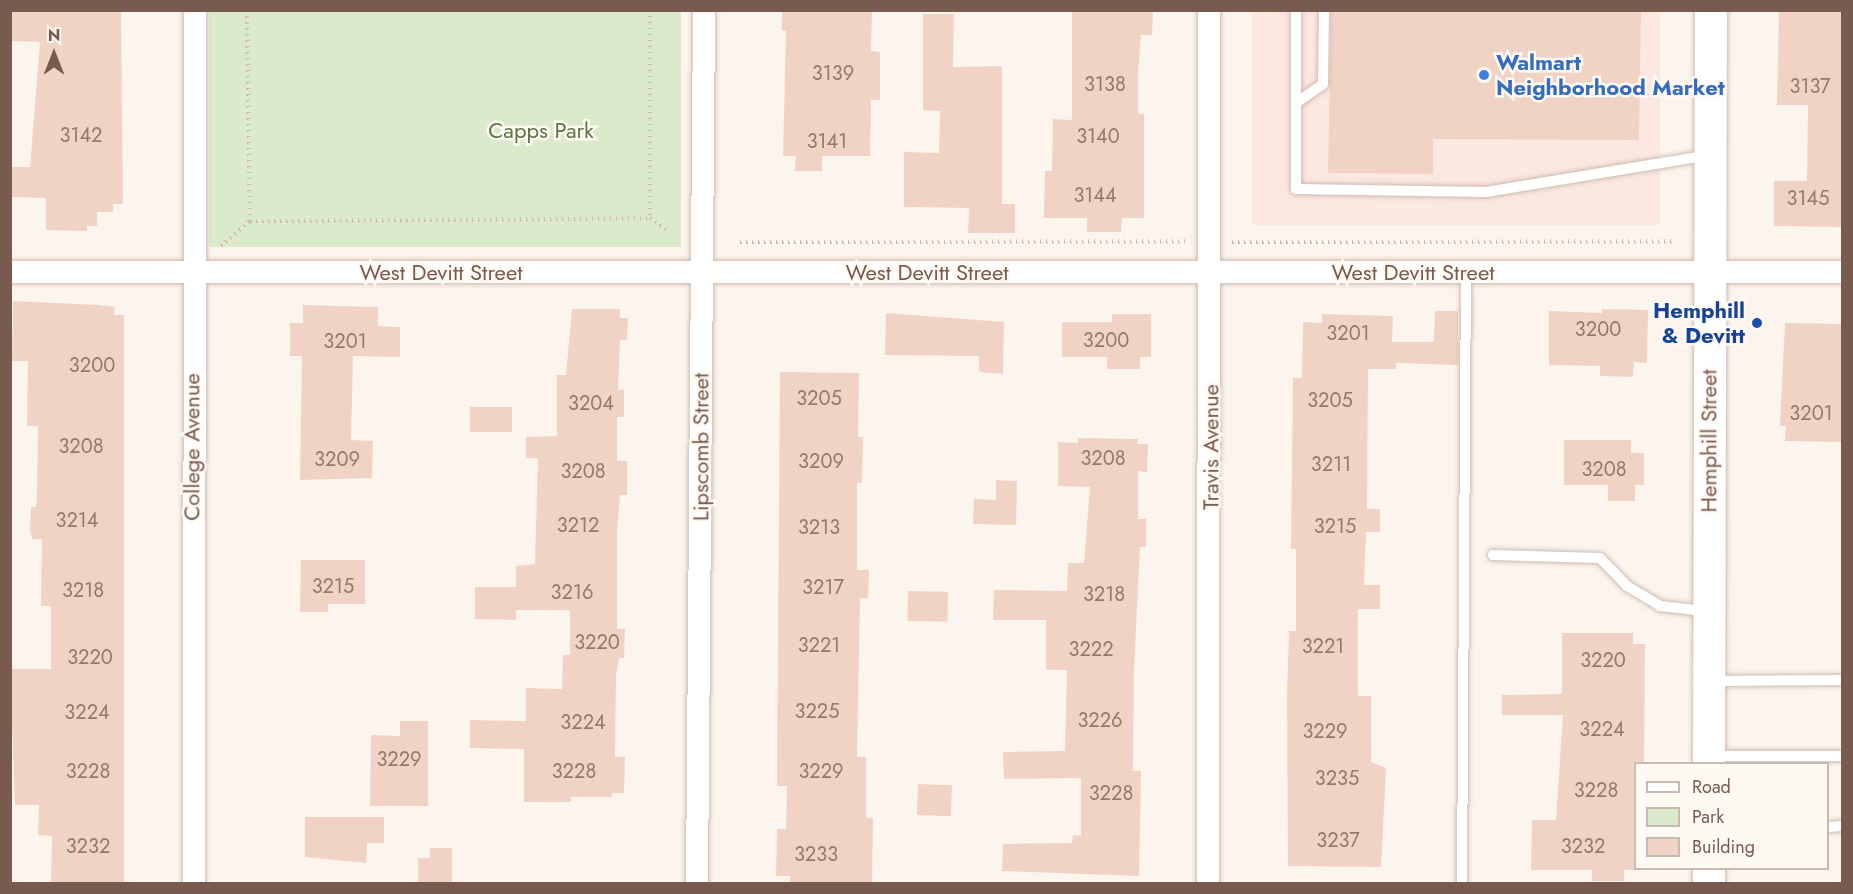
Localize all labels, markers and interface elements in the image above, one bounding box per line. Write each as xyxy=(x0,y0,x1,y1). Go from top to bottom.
north arrow xyxy=(24,24,84,84)
text: N xyxy=(48,24,60,47)
place label: Walmart Neighborhood Market xyxy=(1496,49,1725,100)
house number: 3139 xyxy=(812,61,854,85)
marker: Walmart Neighborhood Market xyxy=(1477,68,1491,82)
house number: 3138 xyxy=(1084,72,1126,96)
house number: 3137 xyxy=(1789,74,1831,98)
park label: Capps Park xyxy=(488,118,594,144)
house number: 3142 xyxy=(60,123,102,147)
house number: 3140 xyxy=(1076,124,1120,148)
house number: 3141 xyxy=(807,129,847,153)
house number: 3144 xyxy=(1073,183,1117,207)
house number: 3145 xyxy=(1787,186,1829,210)
street label: West Devitt Street xyxy=(359,260,523,286)
street label: West Devitt Street xyxy=(845,260,1009,286)
street label: West Devitt Street xyxy=(1331,260,1495,286)
place label: Hemphill & Devitt xyxy=(1653,297,1745,348)
marker: Hemphill & Devitt xyxy=(1750,316,1764,330)
house number: 3200 xyxy=(1575,317,1621,341)
house number: 3201 xyxy=(1326,321,1370,345)
house number: 3200 xyxy=(1083,328,1129,352)
house number: 3201 xyxy=(323,329,367,353)
house number: 3200 xyxy=(69,353,115,377)
street label: Hemphill Street xyxy=(1696,369,1722,513)
street label: College Avenue xyxy=(179,373,205,521)
street label: Lipscomb Street xyxy=(688,373,714,521)
street label: Travis Avenue xyxy=(1198,384,1224,510)
house number: 3205 xyxy=(796,386,842,410)
house number: 3205 xyxy=(1307,388,1353,412)
house number: 3204 xyxy=(568,391,614,415)
house number: 3201 xyxy=(1789,401,1833,425)
house number: 3208 xyxy=(58,434,104,458)
house number: 3208 xyxy=(1080,446,1126,470)
house number: 3209 xyxy=(314,447,360,471)
house number: 3209 xyxy=(798,449,844,473)
house number: 3211 xyxy=(1311,452,1351,476)
house number: 3208 xyxy=(1581,457,1627,481)
house number: 3208 xyxy=(560,459,606,483)
house number: 3214 xyxy=(56,508,98,532)
house number: 3212 xyxy=(557,513,599,537)
house number: 3215 xyxy=(1314,514,1356,538)
house number: 3213 xyxy=(798,515,840,539)
house number: 3215 xyxy=(312,574,354,598)
house number: 3217 xyxy=(802,575,844,599)
house number: 3218 xyxy=(62,578,104,602)
house number: 3216 xyxy=(551,580,593,604)
house number: 3218 xyxy=(1083,582,1125,606)
house number: 3220 xyxy=(574,630,620,654)
house number: 3221 xyxy=(798,633,840,657)
house number: 3221 xyxy=(1302,634,1344,658)
house number: 3222 xyxy=(1068,637,1114,661)
house number: 3220 xyxy=(67,645,113,669)
house number: 3220 xyxy=(1580,648,1626,672)
house number: 3225 xyxy=(795,699,839,723)
house number: 3224 xyxy=(64,700,110,724)
house number: 3226 xyxy=(1077,708,1123,732)
house number: 3224 xyxy=(560,710,606,734)
house number: 3224 xyxy=(1579,717,1625,741)
house number: 3229 xyxy=(1302,719,1348,743)
house number: 3229 xyxy=(376,747,422,771)
house number: 3228 xyxy=(66,759,110,783)
house number: 3228 xyxy=(552,759,596,783)
house number: 3229 xyxy=(798,759,844,783)
legend xyxy=(1634,762,1829,870)
house number: 3235 xyxy=(1315,766,1359,790)
text: Road xyxy=(1692,774,1731,800)
house number: 3228 xyxy=(1574,778,1618,802)
house number: 3228 xyxy=(1089,781,1133,805)
text: Park xyxy=(1692,804,1724,830)
house number: 3237 xyxy=(1316,828,1360,852)
house number: 3232 xyxy=(66,834,110,858)
house number: 3232 xyxy=(1561,834,1605,858)
text: Building xyxy=(1692,834,1755,860)
house number: 3233 xyxy=(794,842,838,866)

